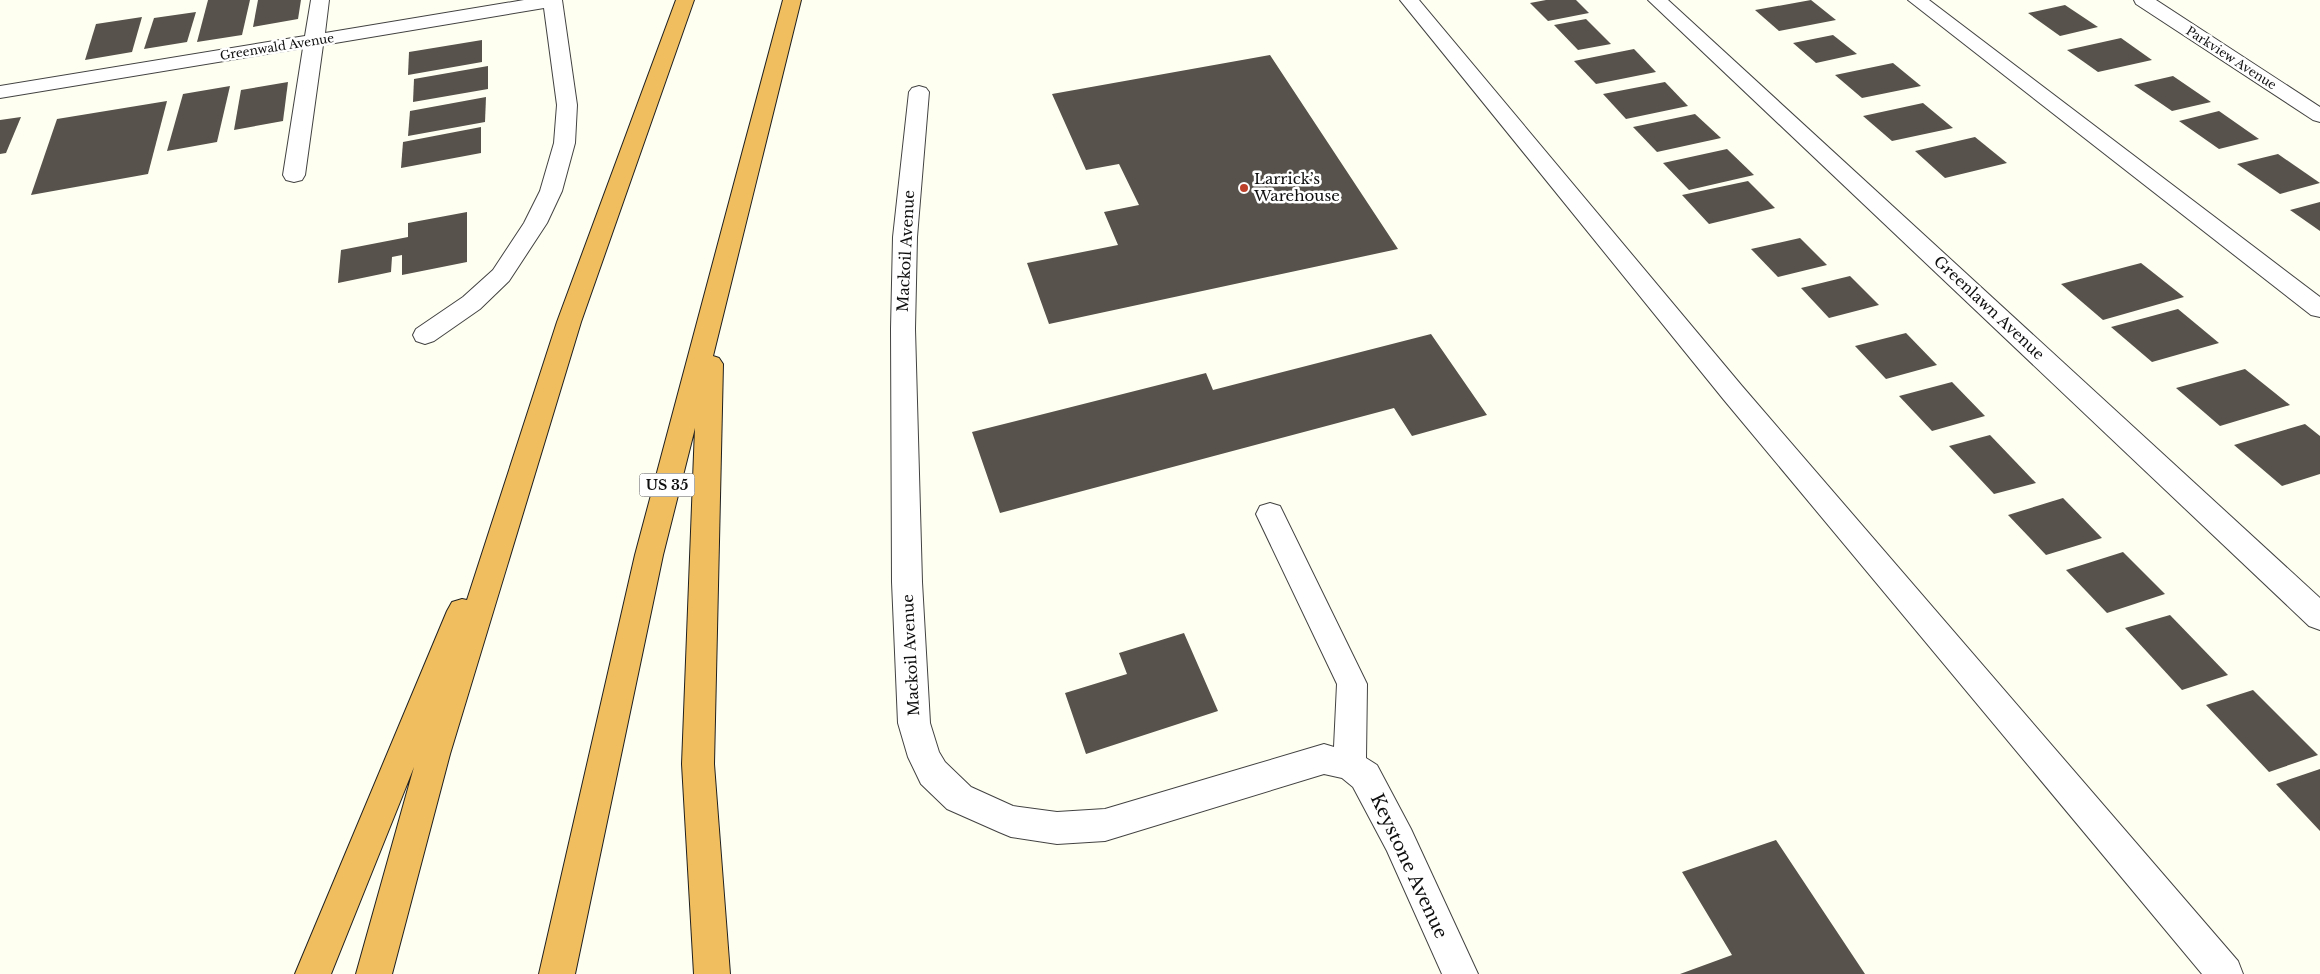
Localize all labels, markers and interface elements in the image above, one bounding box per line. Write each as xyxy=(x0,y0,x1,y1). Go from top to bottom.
street label: Parkview Avenue xyxy=(2183,23,2279,92)
street label: Greenwald Avenue xyxy=(219,30,335,63)
place label: Larrick’s Warehouse xyxy=(1253,169,1340,205)
marker: Larrick’s Warehouse xyxy=(1238,182,1250,194)
street label: Mackoil Avenue xyxy=(893,190,918,312)
street label: Greenlawn Avenue xyxy=(1930,251,2049,364)
road number: US 35 xyxy=(640,474,694,496)
street label: Mackoil Avenue xyxy=(898,594,923,716)
street label: Keystone Avenue xyxy=(1366,790,1452,942)

